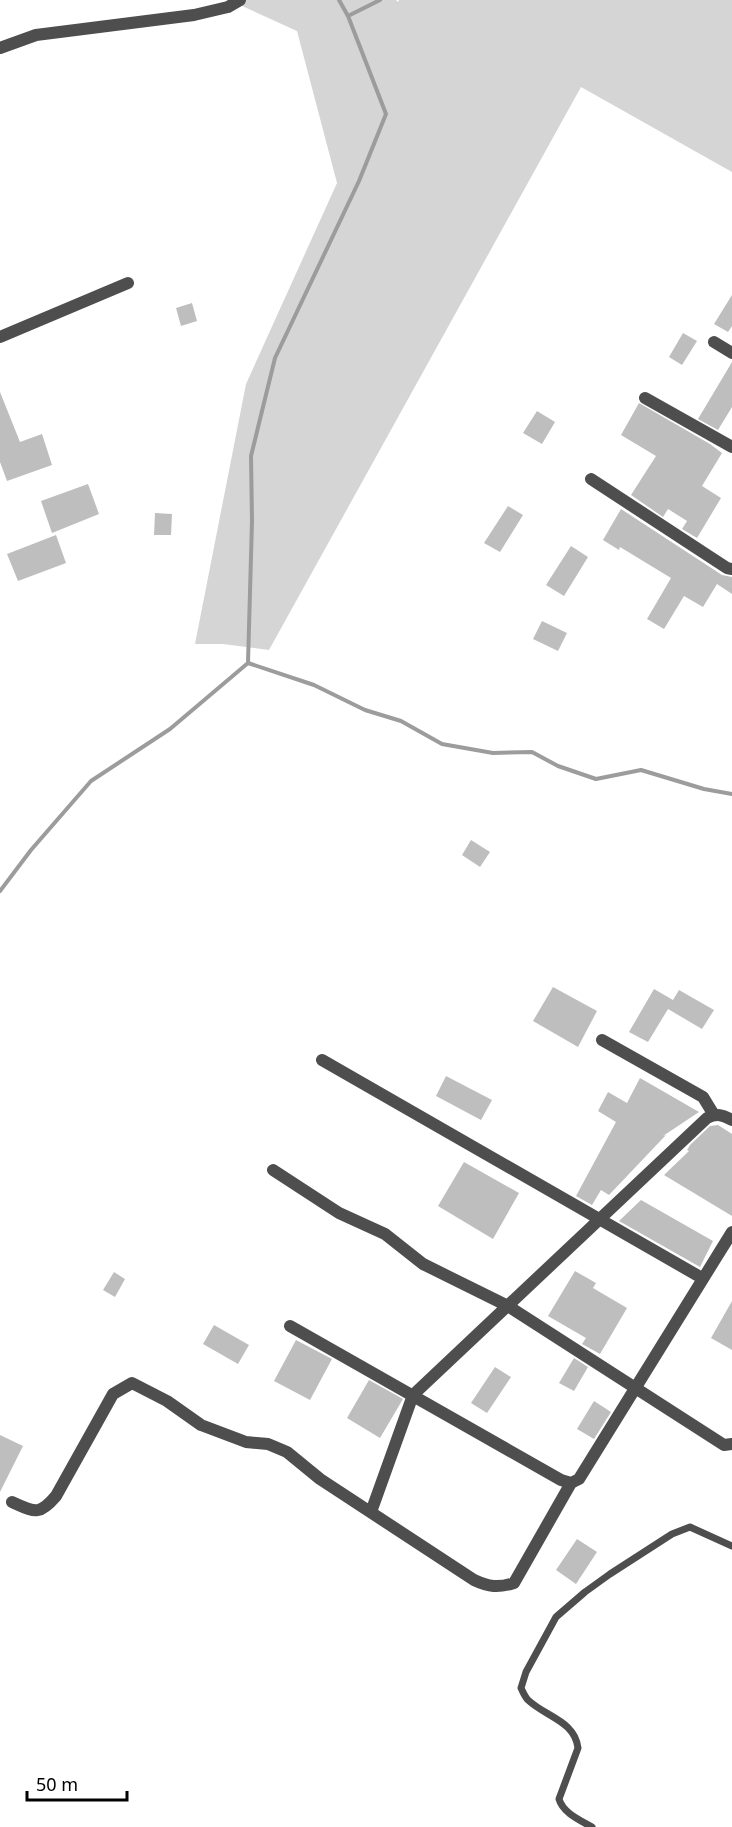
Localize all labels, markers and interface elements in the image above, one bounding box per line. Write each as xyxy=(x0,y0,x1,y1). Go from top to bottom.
scale bar xyxy=(27,1764,128,1802)
text: 50 m xyxy=(36,1772,78,1796)

